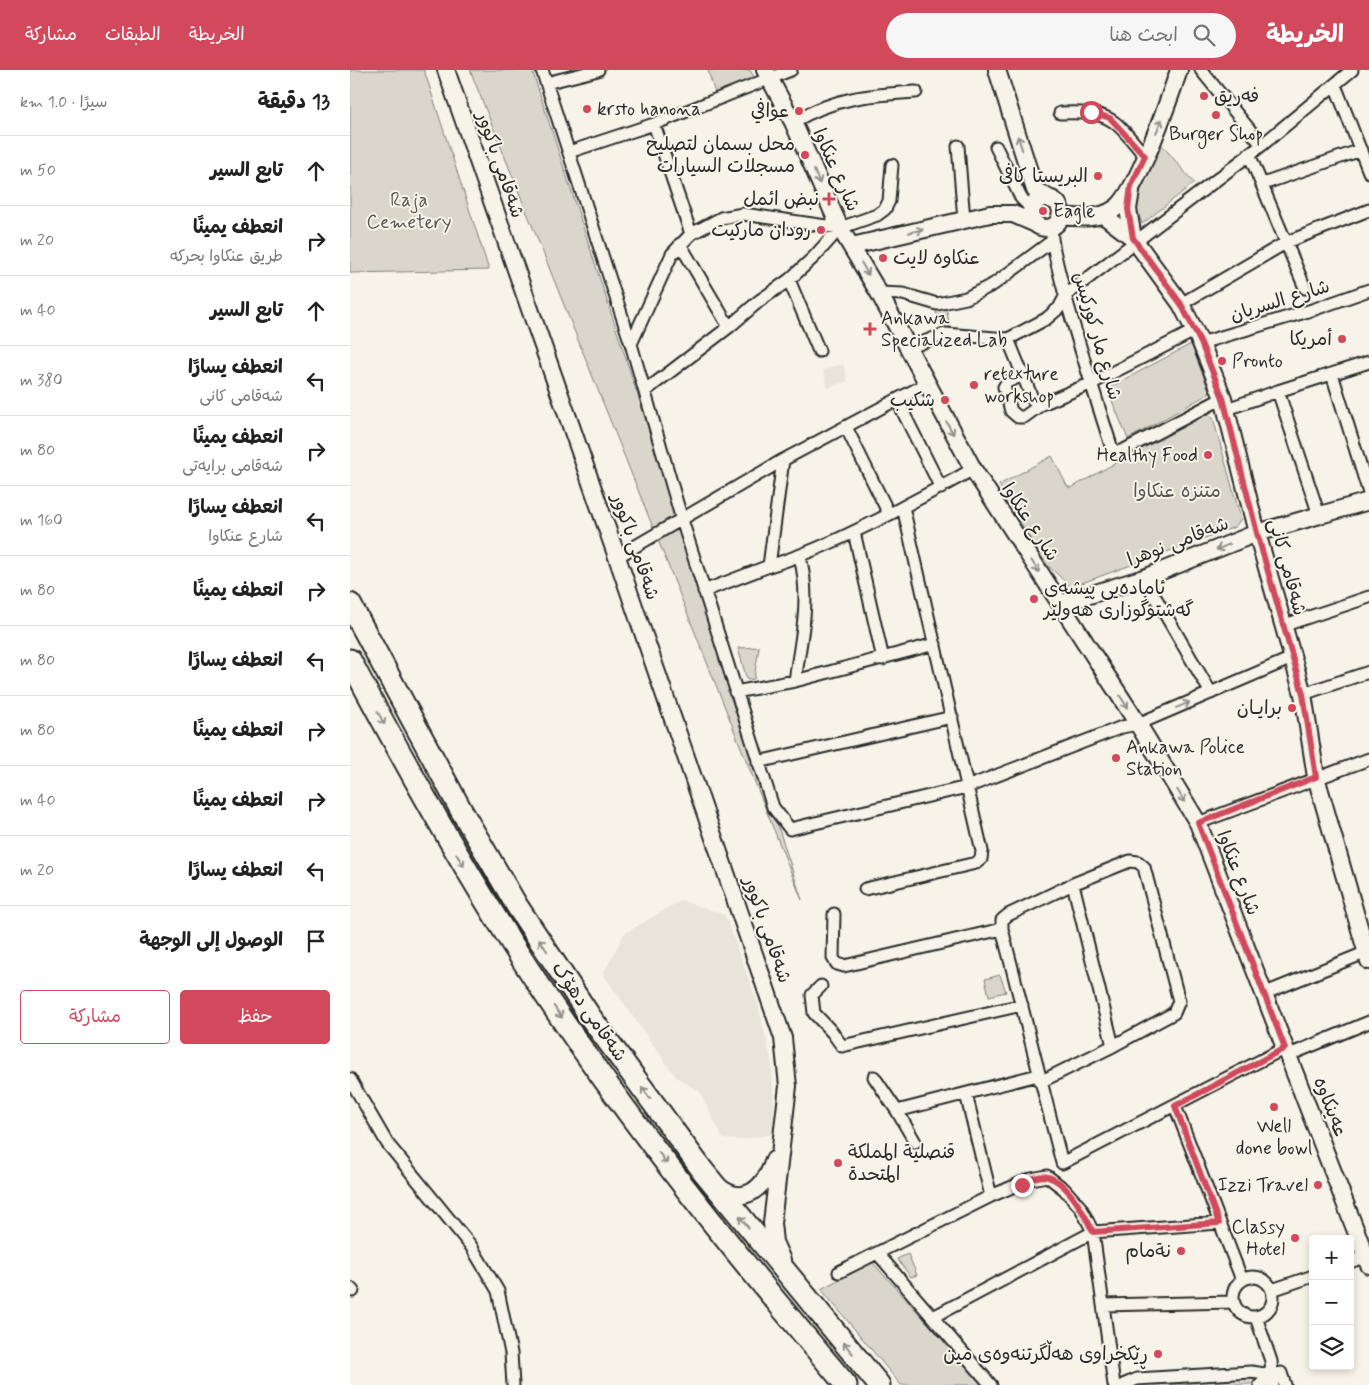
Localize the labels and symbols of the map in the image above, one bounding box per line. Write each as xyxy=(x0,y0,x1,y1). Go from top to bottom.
place label: فەریق xyxy=(1214,84,1259,109)
marker: فەریق xyxy=(1198,90,1210,102)
place label: krsto hanona xyxy=(597,97,701,122)
place label: عوافي xyxy=(751,98,789,124)
route start xyxy=(1080,101,1103,124)
marker: krsto hanona xyxy=(581,103,593,115)
marker: عوافي xyxy=(793,105,805,117)
street label: شەقامی باکوور xyxy=(470,107,530,221)
marker: Burger Shop xyxy=(1210,109,1222,121)
one-way arrow xyxy=(1155,119,1164,134)
place label: Burger Shop xyxy=(1169,122,1263,149)
street label: شارع عنكاوا xyxy=(807,124,865,216)
place label: محل بسمان لتصليح مسجلات السيارات xyxy=(646,132,795,179)
one-way arrow xyxy=(1015,136,1025,152)
marker: محل بسمان لتصليح مسجلات السيارات xyxy=(799,149,811,161)
place label: البریستا كافی xyxy=(999,163,1088,189)
one-way arrow xyxy=(814,169,823,184)
marker: البریستا كافی xyxy=(1092,170,1104,182)
place label: نبض ائمل xyxy=(743,187,819,212)
park label: Raja Cemetery xyxy=(367,188,451,235)
marker: نبض ائمل xyxy=(823,193,835,205)
place label: Eagle xyxy=(1053,199,1095,225)
marker: Eagle xyxy=(1037,205,1049,217)
place label: رودان ماركيت xyxy=(711,218,811,243)
marker: رودان ماركيت xyxy=(815,224,827,236)
one-way arrow xyxy=(908,226,924,235)
place label: عنكاوه لايت xyxy=(893,246,981,271)
marker: عنكاوه لايت xyxy=(877,252,889,264)
one-way arrow xyxy=(861,262,871,276)
street label: شارع مار كوركيس xyxy=(1067,269,1127,403)
street label: شارع السريان xyxy=(1227,274,1333,328)
place label: Ankawa Specialized Lab xyxy=(881,306,1007,353)
marker: Ankawa Specialized Lab xyxy=(863,322,877,336)
place label: أمريكا xyxy=(1289,327,1332,352)
marker: أمريكا xyxy=(1336,333,1348,345)
place label: Pronto xyxy=(1232,349,1283,374)
marker: Pronto xyxy=(1216,355,1228,367)
place label: retexture workshop xyxy=(984,362,1059,409)
marker: retexture workshop xyxy=(968,379,980,391)
place label: شكيب xyxy=(890,388,935,413)
marker: شكيب xyxy=(939,394,951,406)
one-way arrow xyxy=(946,420,956,435)
place label: Healthy Food xyxy=(1097,443,1198,469)
marker: Healthy Food xyxy=(1202,449,1214,461)
street label: شارع عنكاوا xyxy=(995,478,1065,566)
park label: متنزه عنكاوا xyxy=(1133,479,1221,504)
street label: شەقامی باکوور xyxy=(605,489,665,603)
street label: شەقامی نوهرا xyxy=(1124,511,1232,573)
street label: شەقامی کانی xyxy=(1262,516,1312,618)
one-way arrow xyxy=(1215,543,1231,552)
one-way arrow xyxy=(1030,559,1040,573)
place label: ئاماده‌یی پیشه‌ی گه‌شتوگوزاری هه‌ولێر xyxy=(1042,576,1194,623)
marker: ئاماده‌یی پیشه‌ی گه‌شتوگوزاری هه‌ولێر xyxy=(1028,593,1040,605)
one-way arrow xyxy=(1119,695,1129,709)
place label: برایـان xyxy=(1237,696,1282,721)
one-way arrow xyxy=(1175,700,1190,709)
marker: برایـان xyxy=(1286,702,1298,714)
one-way arrow xyxy=(376,711,386,726)
place label: Ankawa Police Station xyxy=(1126,735,1245,782)
marker: Ankawa Police Station xyxy=(1110,752,1122,764)
one-way arrow xyxy=(1177,788,1187,802)
street label: شارع عنكاوا xyxy=(1210,827,1266,919)
one-way arrow xyxy=(456,853,466,867)
street label: شەقامی باکوور xyxy=(737,872,797,986)
one-way arrow xyxy=(538,939,548,953)
street label: شەقامی دهۆک xyxy=(545,957,633,1067)
one-way arrow xyxy=(553,1004,563,1018)
street label: عەینکاوە xyxy=(1307,1074,1353,1140)
one-way arrow xyxy=(641,1086,651,1100)
marker: Well done bowl xyxy=(1268,1101,1280,1113)
place label: Well done bowl xyxy=(1236,1114,1313,1161)
place label: قنصلية المملكة المتحدة xyxy=(848,1140,955,1187)
one-way arrow xyxy=(657,1151,668,1164)
marker: قنصلية المملكة المتحدة xyxy=(832,1157,844,1169)
place label: Izzi Travel xyxy=(1218,1173,1308,1198)
route end xyxy=(1011,1174,1034,1197)
marker: Izzi Travel xyxy=(1312,1179,1324,1191)
place label: Classy Hotel xyxy=(1232,1215,1285,1262)
one-way arrow xyxy=(739,1216,750,1229)
marker: Classy Hotel xyxy=(1289,1232,1301,1244)
place label: نةمام xyxy=(1125,1239,1171,1265)
marker: نةمام xyxy=(1175,1245,1187,1257)
place label: ڕێکخراوی هەڵگرتنەوەی مین xyxy=(943,1340,1148,1370)
one-way arrow xyxy=(842,1341,853,1354)
marker: ڕێکخراوی هەڵگرتنەوەی مین xyxy=(1152,1348,1164,1360)

